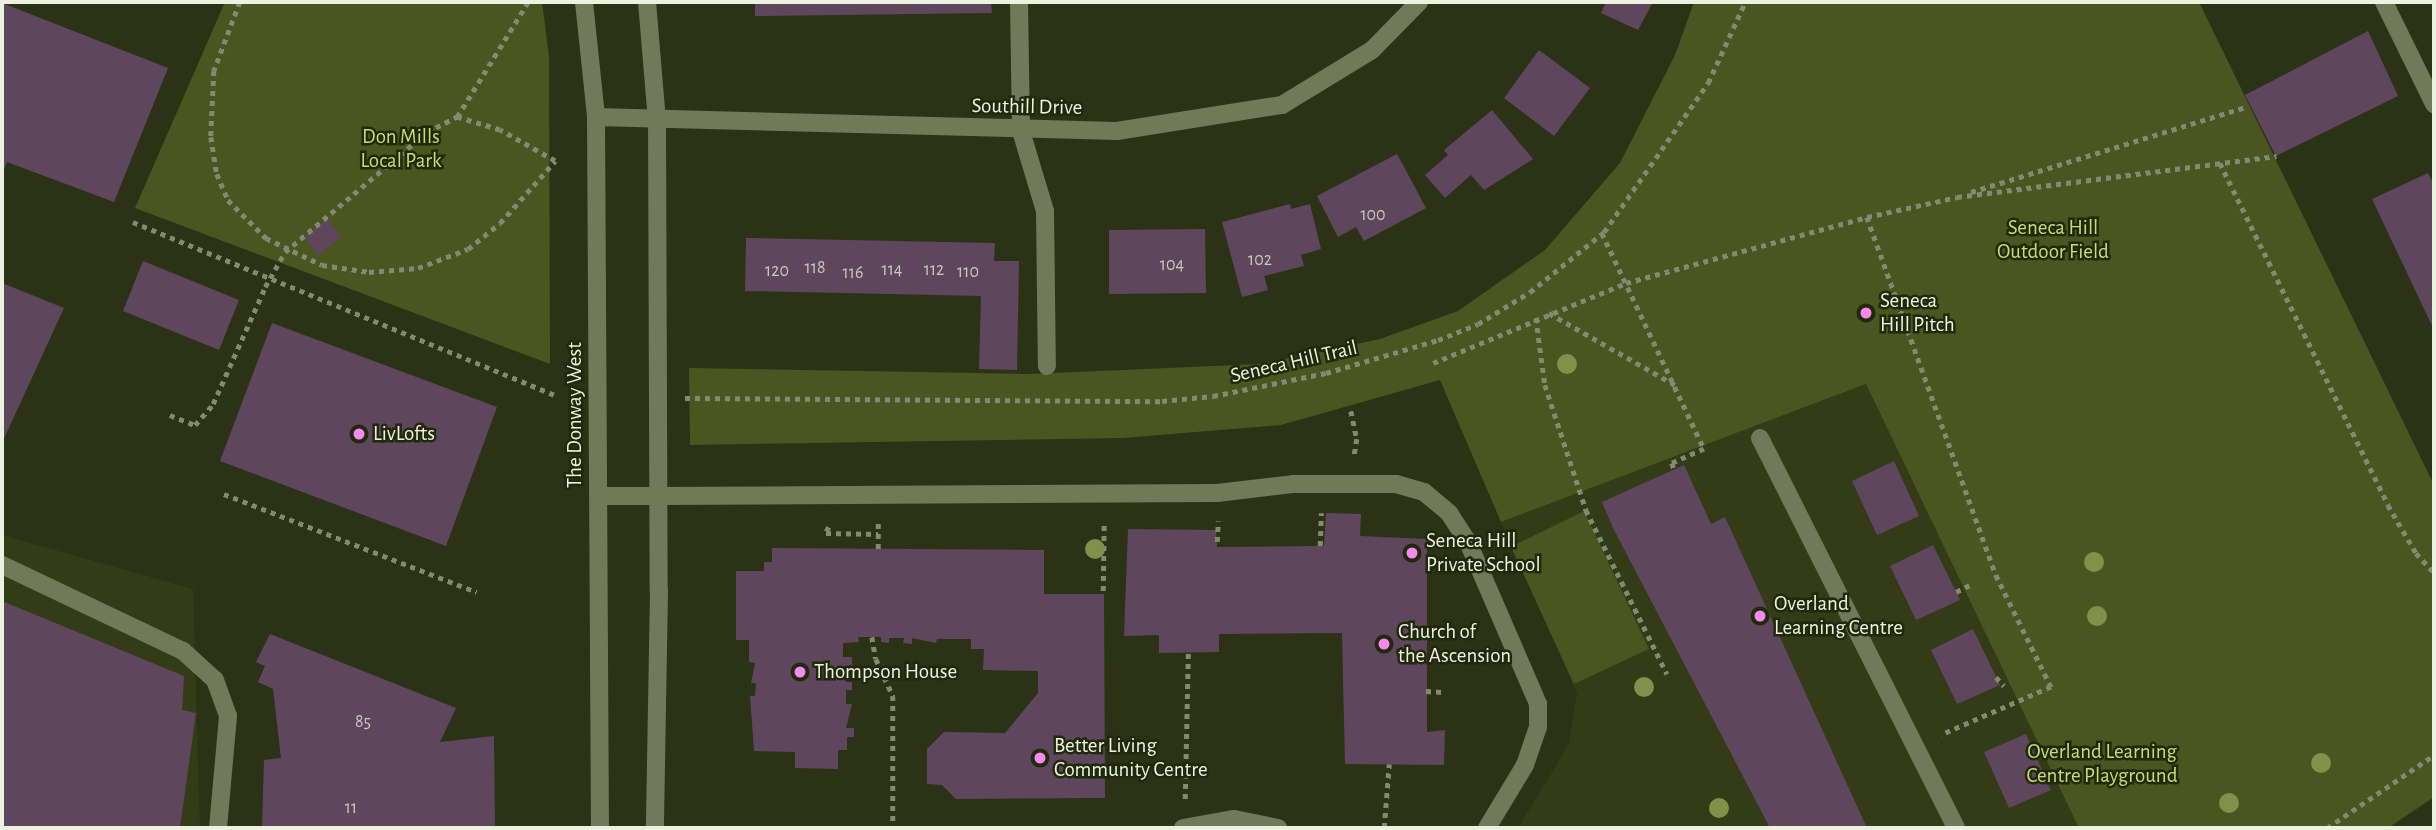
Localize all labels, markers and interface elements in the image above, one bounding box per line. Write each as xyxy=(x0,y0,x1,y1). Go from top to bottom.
street label: Southill Drive xyxy=(971,93,1083,121)
park label: Don Mills Local Park xyxy=(360,124,442,174)
house number: 100 xyxy=(1360,204,1386,226)
park label: Seneca Hill Outdoor Field xyxy=(1997,215,2109,265)
house number: 102 xyxy=(1248,249,1272,271)
house number: 104 xyxy=(1160,254,1184,276)
house number: 118 xyxy=(805,257,825,279)
house number: 114 xyxy=(881,259,903,281)
house number: 112 xyxy=(924,259,944,281)
house number: 120 xyxy=(765,260,789,282)
house number: 110 xyxy=(957,261,979,283)
house number: 116 xyxy=(843,262,863,284)
place label: Seneca Hill Pitch xyxy=(1880,288,1955,338)
marker: Seneca Hill Pitch xyxy=(1858,305,1874,321)
street label: Seneca Hill Trail xyxy=(1228,335,1360,389)
street label: The Donway West xyxy=(562,342,588,488)
place label: LivLofts xyxy=(373,421,435,447)
marker: LivLofts xyxy=(351,426,367,442)
place label: Seneca Hill Private School xyxy=(1426,528,1541,578)
marker: Seneca Hill Private School xyxy=(1404,545,1420,561)
place label: Overland Learning Centre xyxy=(1774,591,1903,641)
marker: Overland Learning Centre xyxy=(1752,608,1768,624)
place label: Church of the Ascension xyxy=(1398,619,1511,669)
marker: Church of the Ascension xyxy=(1376,636,1392,652)
place label: Thompson House xyxy=(814,659,957,685)
marker: Thompson House xyxy=(792,664,808,680)
house number: 85 xyxy=(355,711,371,733)
place label: Better Living Community Centre xyxy=(1054,733,1208,783)
park label: Overland Learning Centre Playground xyxy=(2026,739,2178,789)
marker: Better Living Community Centre xyxy=(1032,750,1048,766)
house number: 11 xyxy=(345,797,357,819)

